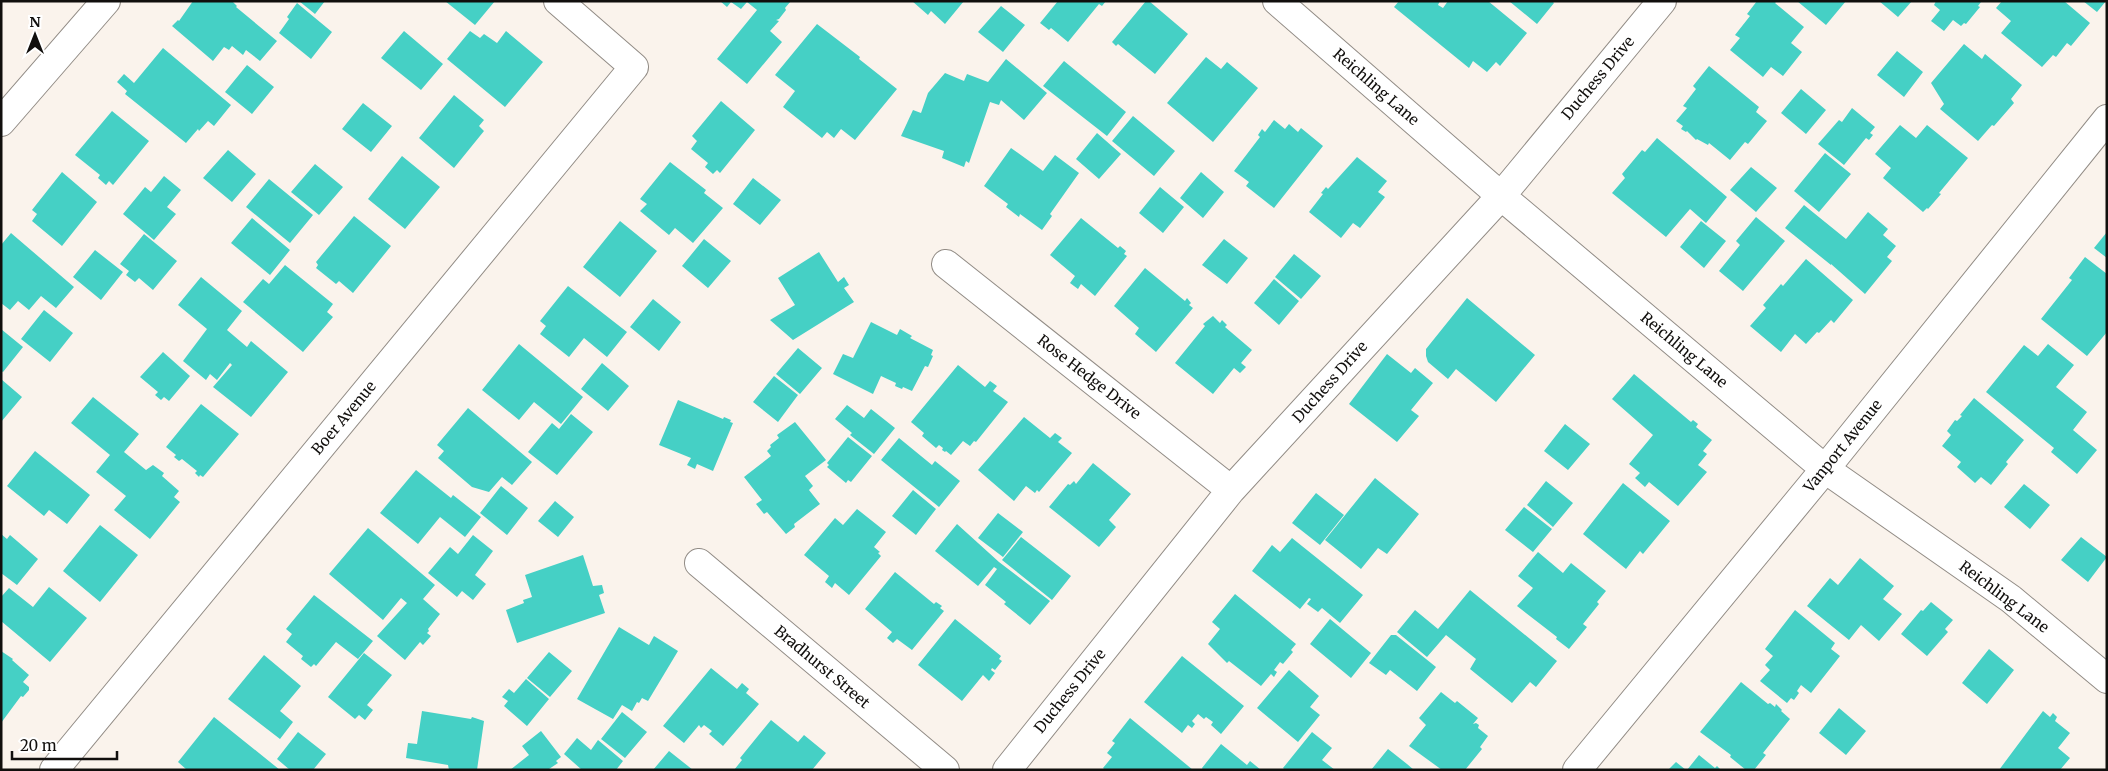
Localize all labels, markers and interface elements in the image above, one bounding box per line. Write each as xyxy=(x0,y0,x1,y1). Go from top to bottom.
north arrow xyxy=(10,10,60,60)
text: N xyxy=(29,13,41,31)
street label: Duchess Drive xyxy=(1557,32,1638,123)
street label: Reichling Lane xyxy=(1329,44,1423,129)
street label: Reichling Lane xyxy=(1637,308,1732,392)
street label: Rose Hedge Drive xyxy=(1034,330,1145,423)
street label: Duchess Drive xyxy=(1288,337,1371,426)
street label: Boer Avenue xyxy=(307,377,380,458)
street label: Vanport Avenue xyxy=(1799,395,1886,497)
street label: Reichling Lane xyxy=(1956,557,2053,637)
street label: Bradhurst Street xyxy=(771,621,874,712)
street label: Duchess Drive xyxy=(1030,644,1110,737)
scale bar xyxy=(12,728,118,760)
text: 20 m xyxy=(20,736,57,755)

